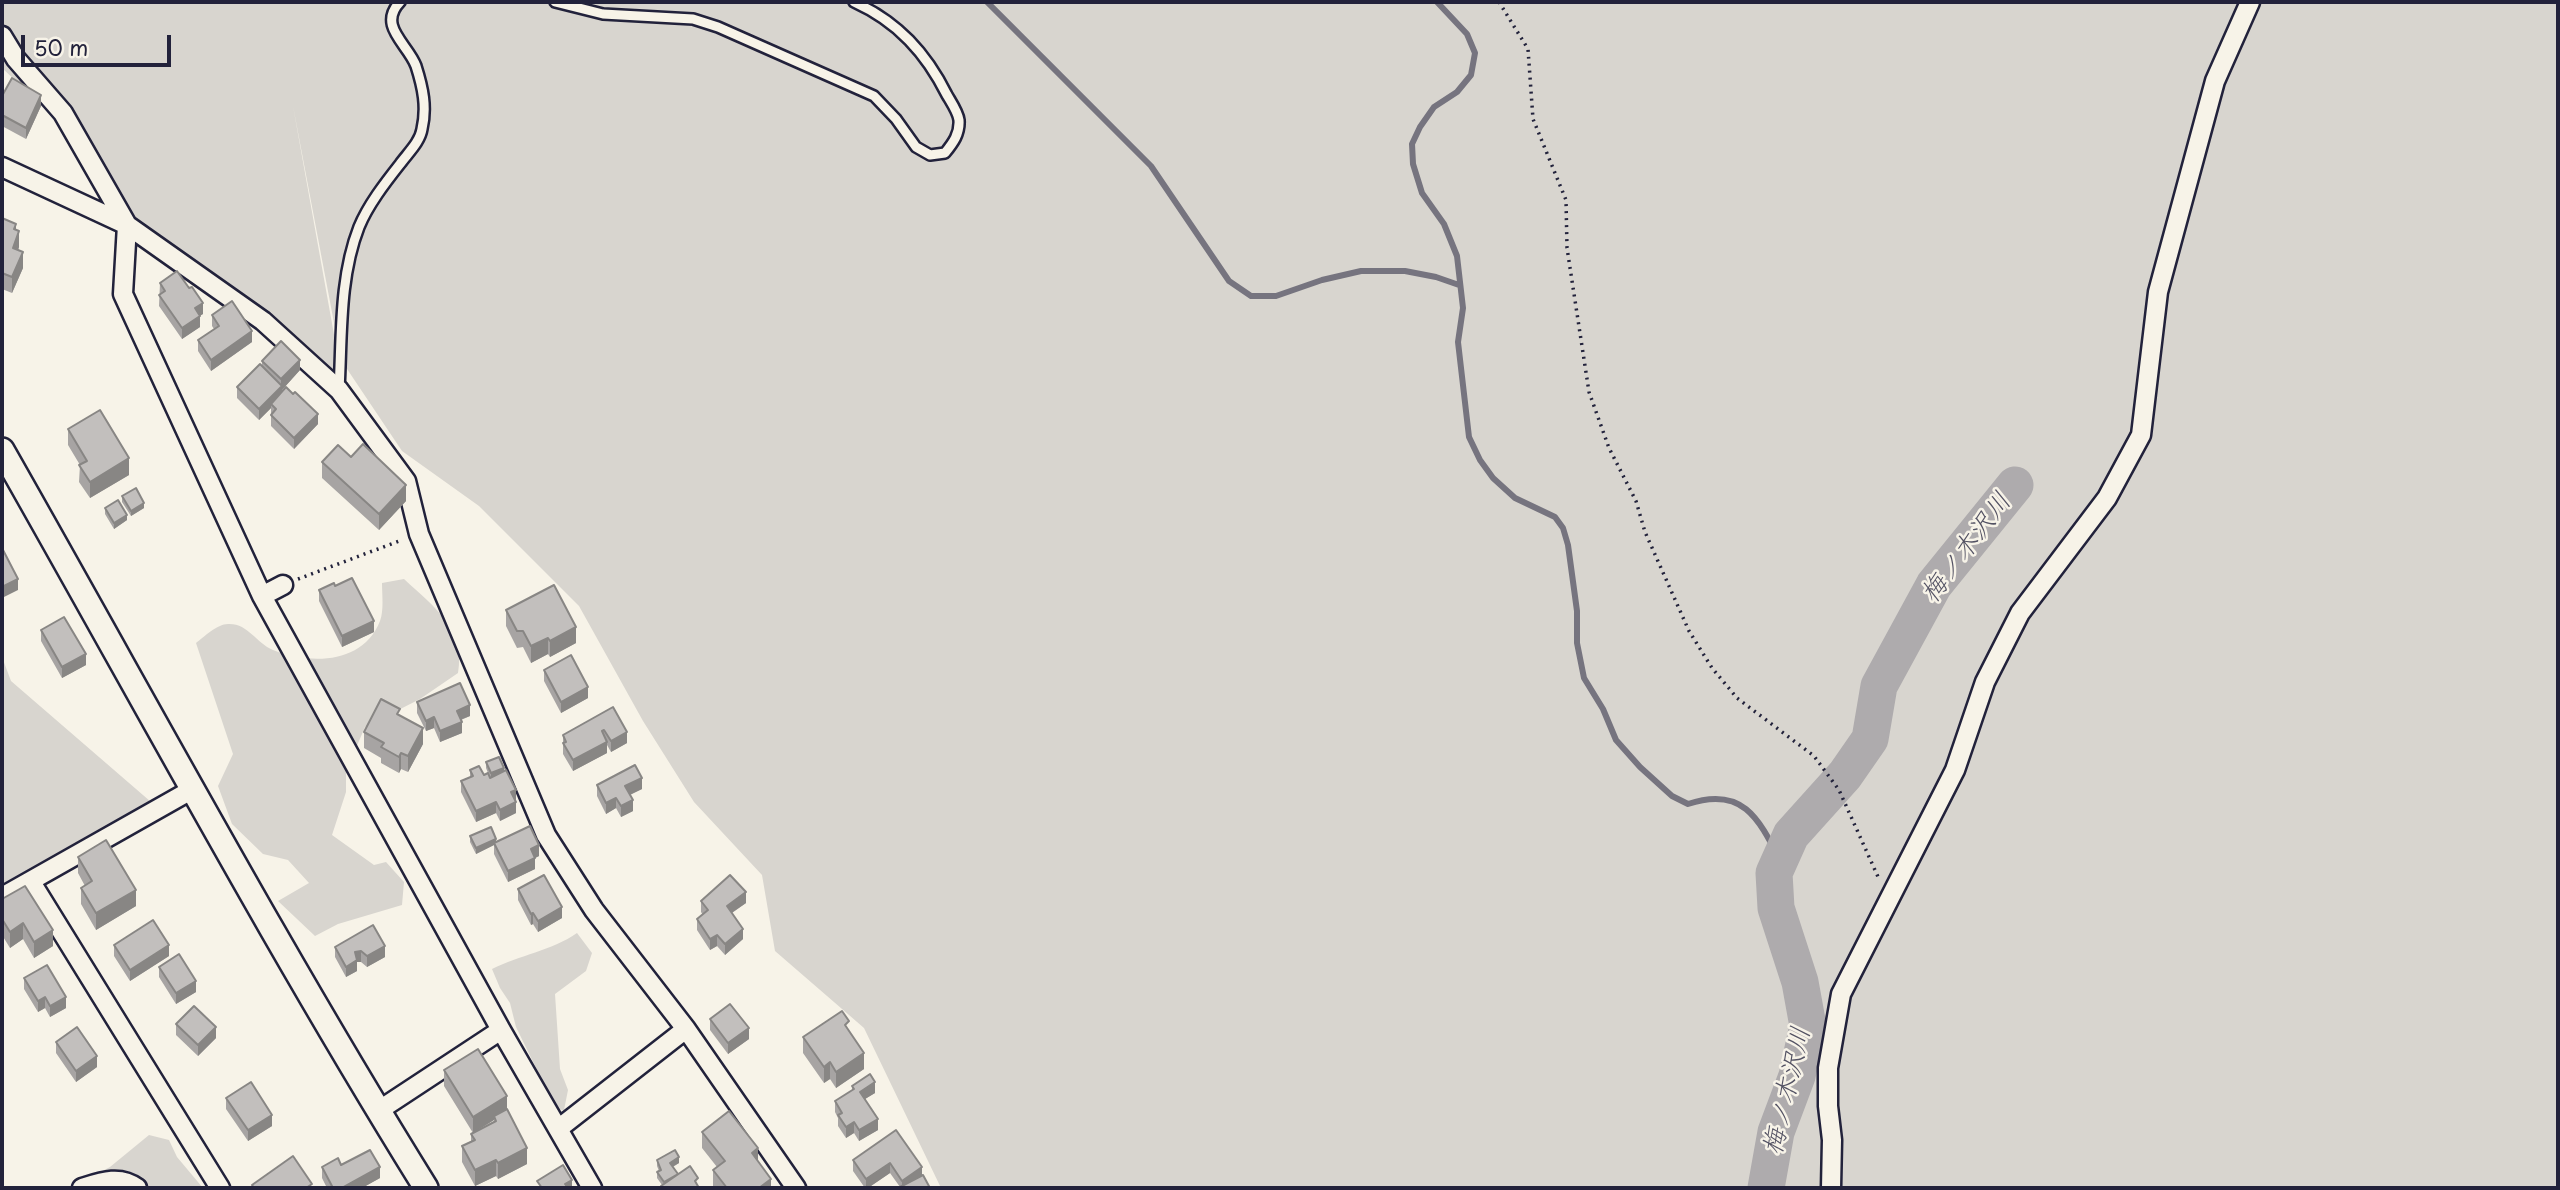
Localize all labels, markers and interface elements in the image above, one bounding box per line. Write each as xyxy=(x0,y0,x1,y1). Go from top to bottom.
scale bar xyxy=(24,21,175,65)
text: 50 m xyxy=(34,31,88,63)
water label: 梅ノ木沢川 xyxy=(1915,487,2019,609)
water label: 梅ノ木沢川 xyxy=(1758,1024,1818,1158)

